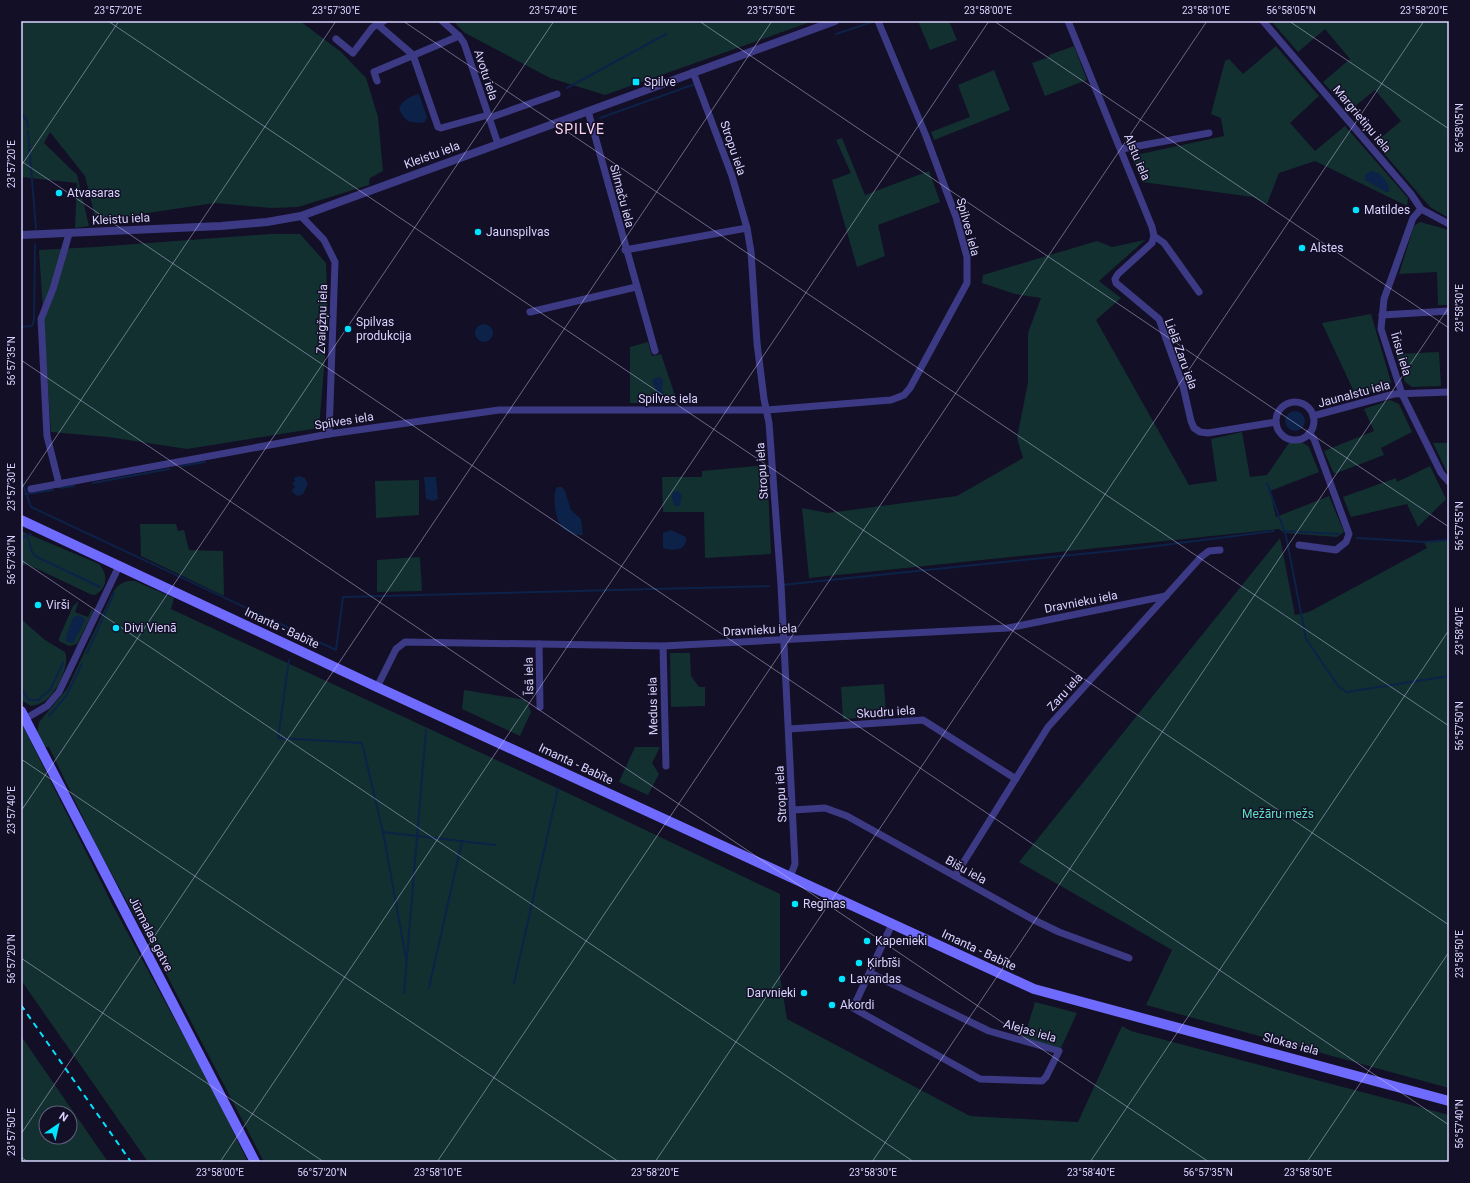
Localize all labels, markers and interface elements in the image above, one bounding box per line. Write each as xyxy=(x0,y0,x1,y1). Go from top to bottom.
text: 23°57'20"E xyxy=(94,5,142,16)
text: 23°57'30"E xyxy=(312,5,360,16)
text: 23°57'40"E xyxy=(529,5,577,16)
text: 23°57'50"E xyxy=(747,5,795,16)
text: 23°58'00"E xyxy=(964,5,1012,16)
text: 23°58'10"E xyxy=(1182,5,1230,16)
text: 56°58'05"N xyxy=(1266,5,1316,16)
text: 23°58'20"E xyxy=(1400,5,1448,16)
street label: Avotu iela xyxy=(471,48,501,102)
place label: Spilve xyxy=(644,75,676,89)
marker: Spilve xyxy=(631,77,641,87)
street label: Margrietiņu iela xyxy=(1329,83,1394,156)
text: 56°58'05"N xyxy=(1454,103,1465,153)
street label: Stropu iela xyxy=(717,119,749,177)
district label: SPILVE xyxy=(555,121,605,137)
street label: Alstu iela xyxy=(1121,132,1153,182)
street label: Kleistu iela xyxy=(402,138,462,172)
text: 23°57'20"E xyxy=(6,140,17,188)
street label: Silmaču iela xyxy=(607,163,637,229)
place label: Atvasaras xyxy=(67,186,120,200)
marker: Atvasaras xyxy=(54,188,64,198)
street label: Spilves iela xyxy=(954,196,982,258)
place label: Matildes xyxy=(1364,203,1410,217)
marker: Matildes xyxy=(1351,205,1361,215)
street label: Kleistu iela xyxy=(92,210,150,228)
place label: Jaunspilvas xyxy=(486,225,550,239)
marker: Jaunspilvas xyxy=(473,227,483,237)
place label: Alstes xyxy=(1310,241,1343,255)
marker: Alstes xyxy=(1297,243,1307,253)
street label: Zvaigžņu iela xyxy=(314,284,331,354)
text: 23°58'30"E xyxy=(1454,284,1465,332)
place label: Spilvas produkcija xyxy=(356,315,411,343)
street label: Lielā Zaru iela xyxy=(1162,317,1200,391)
marker: Spilvas produkcija xyxy=(343,324,353,334)
street label: Īrisu iela xyxy=(1387,330,1414,377)
text: 56°57'35"N xyxy=(6,336,17,386)
street label: Jaunalstu iela xyxy=(1316,378,1392,410)
street label: Spilves iela xyxy=(638,392,698,406)
street label: Spilves iela xyxy=(313,409,375,433)
street label: Stropu iela xyxy=(753,442,771,500)
text: 23°57'30"E xyxy=(6,463,17,511)
text: 56°57'55"N xyxy=(1454,501,1465,551)
text: 56°57'30"N xyxy=(6,535,17,585)
street label: Dravnieku iela xyxy=(1043,588,1119,616)
place label: Virši xyxy=(46,598,70,612)
marker: Virši xyxy=(33,600,43,610)
street label: Imanta - Babīte xyxy=(242,605,322,651)
text: 23°58'40"E xyxy=(1454,607,1465,655)
place label: Divi Vienā xyxy=(124,621,177,635)
street label: Dravnieku iela xyxy=(723,621,797,639)
marker: Divi Vienā xyxy=(111,623,121,633)
street label: Īsā iela xyxy=(522,657,536,696)
street label: Zaru iela xyxy=(1044,670,1086,714)
street label: Medus iela xyxy=(645,677,661,735)
text: 56°57'50"N xyxy=(1454,701,1465,751)
street label: Skudru iela xyxy=(856,703,916,721)
street label: Imanta - Babīte xyxy=(536,741,616,787)
street label: Stropu iela xyxy=(773,765,789,823)
text: 23°57'40"E xyxy=(6,786,17,834)
park label: Mežāru mežs xyxy=(1242,807,1314,821)
street label: Bišu iela xyxy=(943,853,989,887)
street label: Jūrmalas gatve xyxy=(126,894,176,974)
place label: Regīnas xyxy=(803,897,846,911)
marker: Regīnas xyxy=(790,899,800,909)
street label: Imanta - Babīte xyxy=(939,927,1019,973)
text: 23°58'50"E xyxy=(1454,930,1465,978)
text: 56°57'20"N xyxy=(6,934,17,984)
place label: Kapenieki xyxy=(875,934,927,948)
marker: Kapenieki xyxy=(862,936,872,946)
place label: Ķirbīši xyxy=(867,956,900,970)
marker: Ķirbīši xyxy=(854,958,864,968)
place label: Lavandas xyxy=(850,972,901,986)
marker: Lavandas xyxy=(837,974,847,984)
place label: Darvnieki xyxy=(747,986,796,1000)
marker: Darvnieki xyxy=(799,988,809,998)
place label: Akordi xyxy=(840,998,874,1012)
marker: Akordi xyxy=(827,1000,837,1010)
street label: Alejas iela xyxy=(1002,1017,1058,1045)
street label: Slokas iela xyxy=(1261,1030,1321,1058)
text: 56°57'40"N xyxy=(1454,1099,1465,1149)
north arrow xyxy=(38,1105,78,1145)
text: 23°57'50"E xyxy=(6,1108,17,1156)
text: N xyxy=(56,1110,70,1125)
text: 23°58'00"E xyxy=(196,1167,244,1178)
text: 56°57'20"N xyxy=(297,1167,347,1178)
text: 23°58'10"E xyxy=(414,1167,462,1178)
text: 23°58'20"E xyxy=(631,1167,679,1178)
text: 23°58'30"E xyxy=(849,1167,897,1178)
text: 23°58'40"E xyxy=(1067,1167,1115,1178)
text: 56°57'35"N xyxy=(1183,1167,1233,1178)
text: 23°58'50"E xyxy=(1284,1167,1332,1178)

